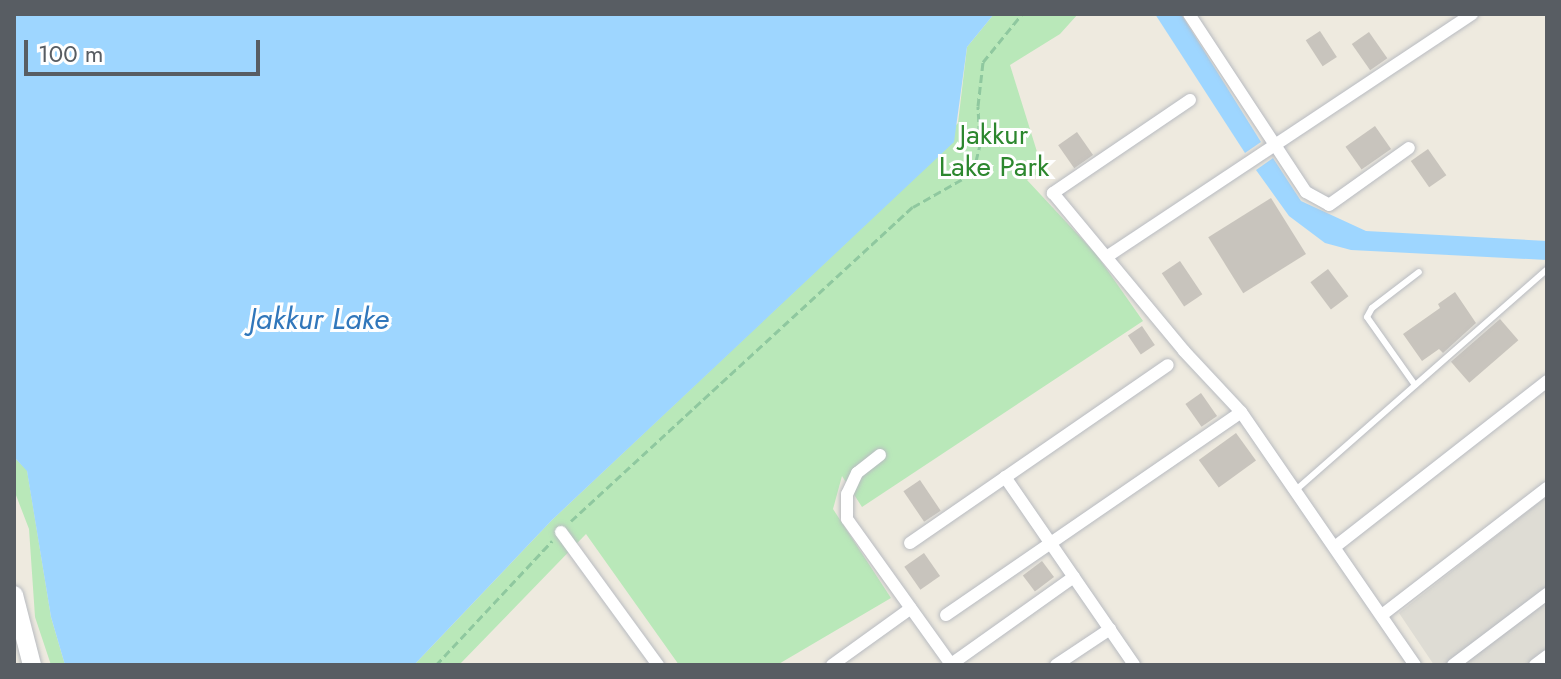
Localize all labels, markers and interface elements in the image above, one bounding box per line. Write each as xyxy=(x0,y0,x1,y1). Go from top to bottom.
scale bar xyxy=(28,24,264,74)
text: 100 m xyxy=(38,36,104,71)
park label: Jakkur Lake Park xyxy=(939,118,1049,184)
water label: Jakkur Lake xyxy=(249,301,389,337)

